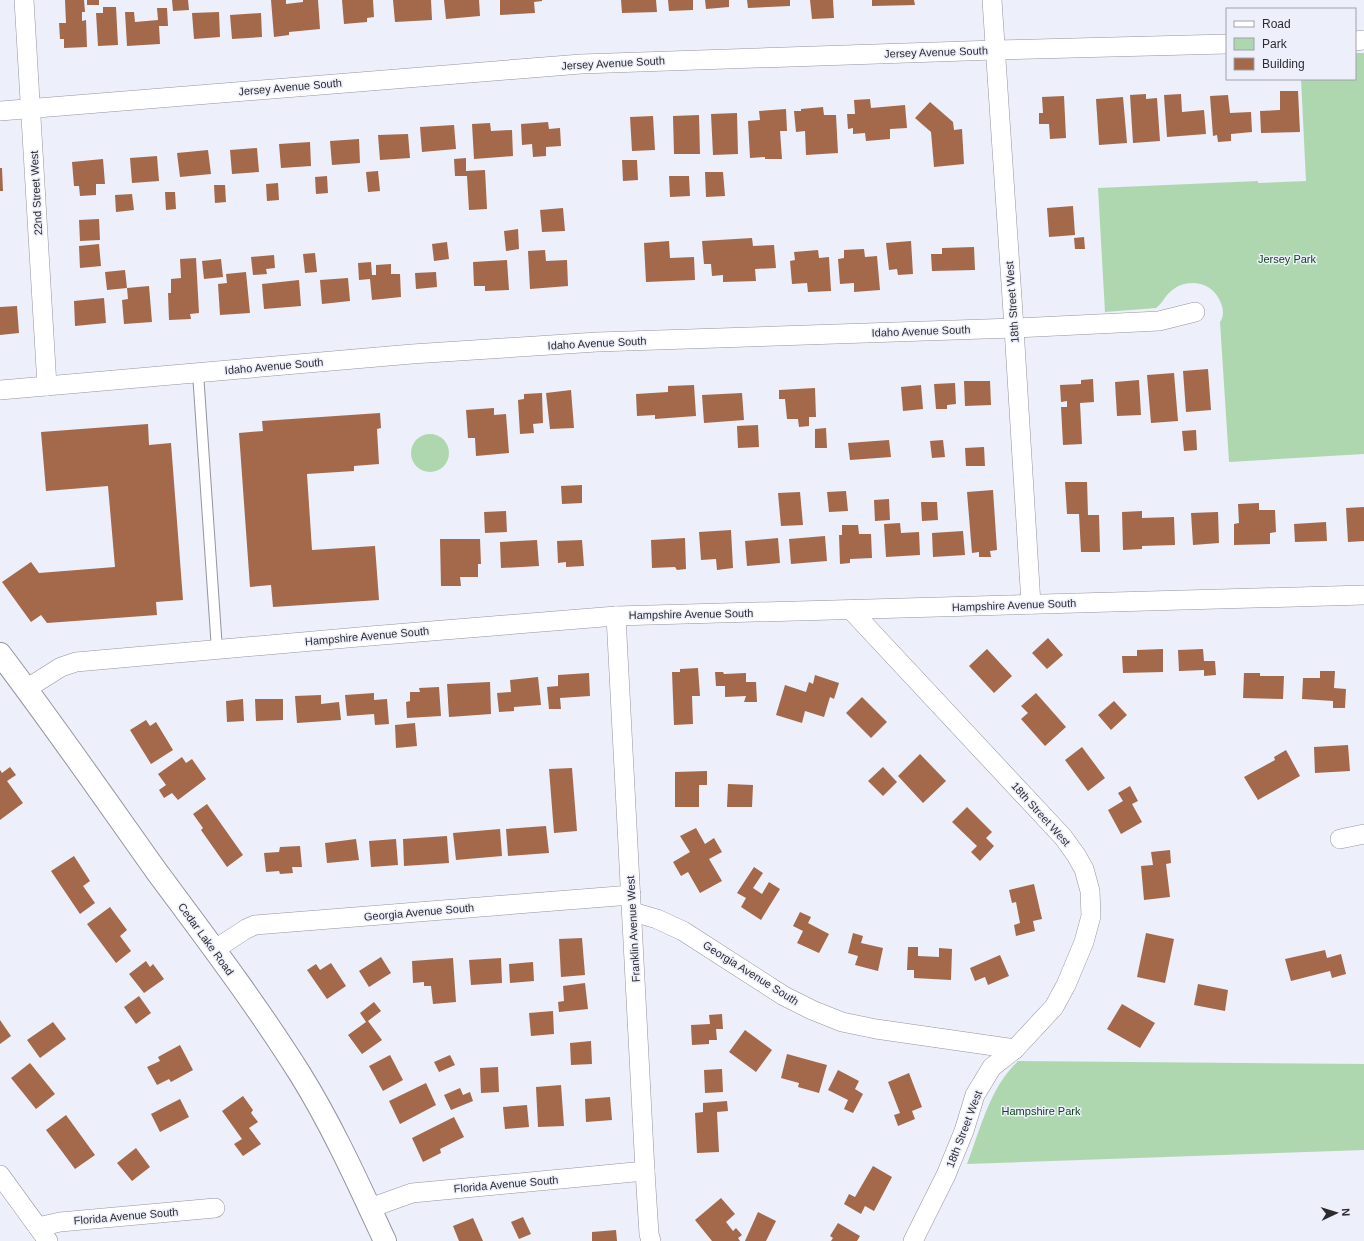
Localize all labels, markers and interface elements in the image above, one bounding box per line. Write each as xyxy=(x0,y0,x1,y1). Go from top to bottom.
legend xyxy=(1226,8,1356,80)
text: Road xyxy=(1262,17,1291,31)
text: Park xyxy=(1262,37,1288,51)
street label: Jersey Avenue South xyxy=(884,44,988,60)
street label: Jersey Avenue South xyxy=(561,54,665,72)
text: Building xyxy=(1262,57,1305,71)
street label: Jersey Avenue South xyxy=(238,77,342,97)
street label: 22nd Street West xyxy=(28,150,44,236)
park label: Jersey Park xyxy=(1258,253,1317,265)
street label: 18th Street West xyxy=(1003,261,1021,343)
street label: Idaho Avenue South xyxy=(871,323,971,339)
street label: Idaho Avenue South xyxy=(547,334,647,352)
street label: Idaho Avenue South xyxy=(224,356,324,376)
street label: Hampshire Avenue South xyxy=(952,597,1076,613)
street label: Hampshire Avenue South xyxy=(629,607,753,621)
street label: Hampshire Avenue South xyxy=(304,625,430,647)
street label: 18th Street West xyxy=(1009,780,1073,848)
street label: Franklin Avenue West xyxy=(624,875,642,983)
street label: Cedar Lake Road xyxy=(176,901,236,977)
street label: Georgia Avenue South xyxy=(363,901,475,923)
street label: Georgia Avenue South xyxy=(701,939,801,1007)
street label: 18th Street West xyxy=(944,1089,984,1169)
park label: Hampshire Park xyxy=(1002,1105,1081,1117)
street label: Florida Avenue South xyxy=(453,1173,559,1195)
north arrow xyxy=(1316,1193,1356,1233)
street label: Florida Avenue South xyxy=(73,1205,179,1227)
text: N xyxy=(1340,1208,1352,1217)

